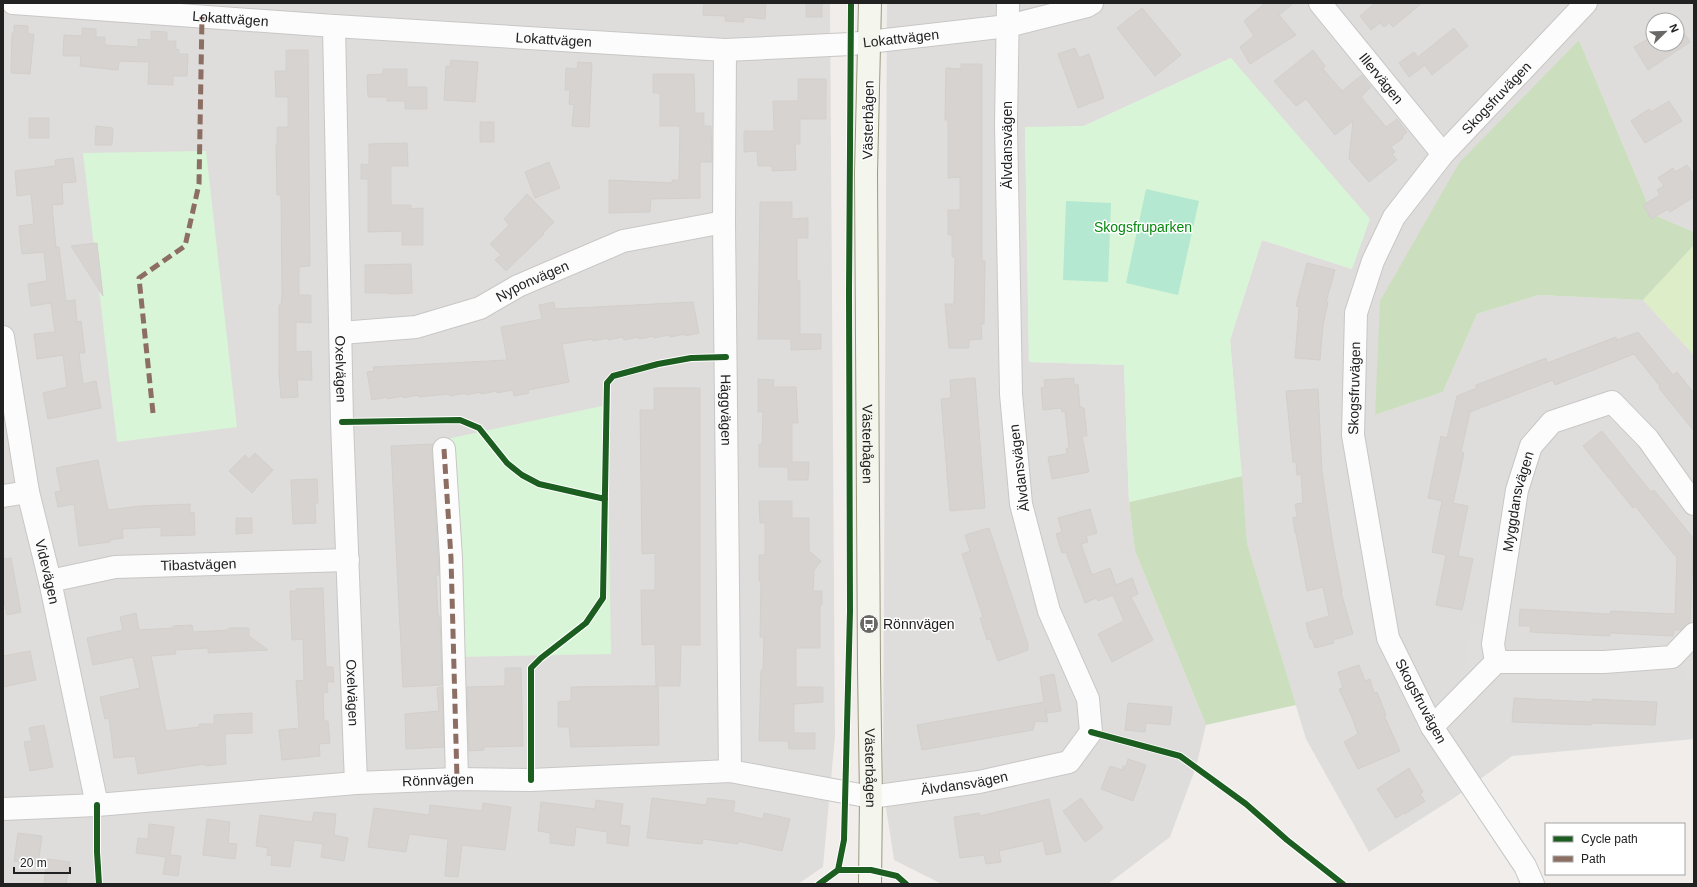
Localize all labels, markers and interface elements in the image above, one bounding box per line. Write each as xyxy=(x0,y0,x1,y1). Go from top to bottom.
street label: Lokattvägen xyxy=(192,8,269,29)
north arrow xyxy=(1645,12,1685,52)
text: N xyxy=(1667,22,1681,34)
street label: Lokattvägen xyxy=(862,26,940,51)
street label: Lokattvägen xyxy=(515,29,592,50)
street label: Illervägen xyxy=(1356,50,1407,107)
street label: Skogsfruvägen xyxy=(1458,58,1534,137)
street label: Västerbågen xyxy=(859,80,877,160)
street label: Älvdansvägen xyxy=(999,101,1015,189)
park label: Skogsfruparken xyxy=(1094,219,1192,235)
street label: Nyponvägen xyxy=(493,257,571,305)
street label: Oxelvägen xyxy=(332,335,350,403)
street label: Skogsfruvägen xyxy=(1345,341,1363,435)
street label: Häggvägen xyxy=(718,374,734,446)
street label: Västerbågen xyxy=(859,404,876,484)
street label: Älvdansvägen xyxy=(1006,423,1032,513)
street label: Myggdansvägen xyxy=(1499,449,1537,553)
street label: Videvägen xyxy=(32,538,63,605)
street label: Tibastvägen xyxy=(160,555,237,574)
bus stop icon: Rönnvägen xyxy=(858,613,880,635)
place label: Rönnvägen xyxy=(883,616,955,632)
street label: Skogsfruvägen xyxy=(1392,656,1450,746)
street label: Oxelvägen xyxy=(343,659,362,727)
street label: Västerbågen xyxy=(862,728,879,808)
street label: Älvdansvägen xyxy=(920,768,1009,798)
street label: Rönnvägen xyxy=(402,771,474,789)
legend xyxy=(1545,823,1685,875)
text: Cycle path xyxy=(1581,832,1638,846)
scale bar xyxy=(14,849,70,875)
text: Path xyxy=(1581,852,1606,866)
text: 20 m xyxy=(20,856,47,870)

